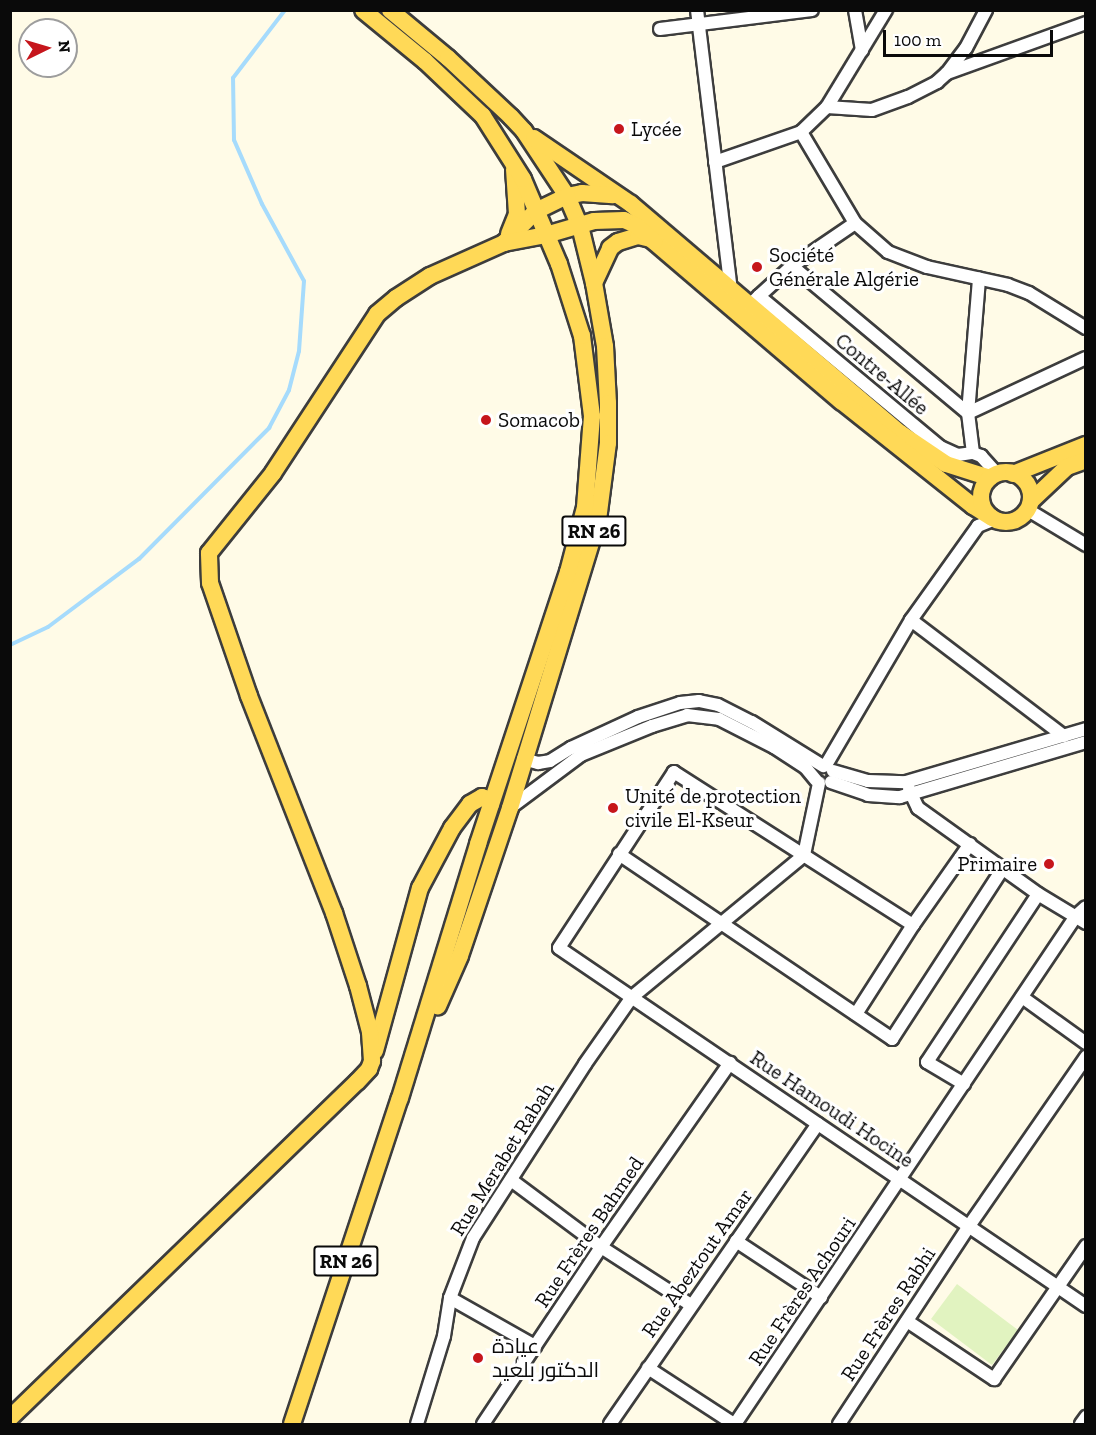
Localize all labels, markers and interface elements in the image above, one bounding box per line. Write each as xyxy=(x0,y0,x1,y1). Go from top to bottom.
north arrow xyxy=(18,18,78,78)
scale bar xyxy=(886,18,1056,56)
text: 100 m xyxy=(894,29,941,51)
text: N xyxy=(54,40,74,53)
place label: Lycée xyxy=(631,116,682,142)
marker: Lycée xyxy=(612,122,626,136)
place label: Société Générale Algérie xyxy=(769,242,920,292)
marker: Société Générale Algérie xyxy=(750,260,764,274)
street label: Contre-Allée xyxy=(830,328,934,420)
place label: Somacob xyxy=(498,407,580,433)
marker: Somacob xyxy=(479,413,493,427)
road number: RN 26 xyxy=(561,514,627,548)
place label: Unité de protection civile El-Kseur xyxy=(625,783,801,833)
marker: Unité de protection civile El-Kseur xyxy=(606,801,620,815)
place label: Primaire xyxy=(957,851,1037,877)
marker: Primaire xyxy=(1042,857,1056,871)
street label: Rue Hamoudi Hocine xyxy=(746,1045,918,1173)
street label: Rue Merabet Rabah xyxy=(445,1078,559,1240)
street label: Rue Frères Bahmed xyxy=(529,1152,649,1312)
street label: Rue Abeztout Amar xyxy=(636,1183,758,1343)
street label: Rue Frères Achouri xyxy=(743,1212,861,1370)
street label: Rue Frères Rabhi xyxy=(835,1242,941,1386)
road number: RN 26 xyxy=(313,1244,379,1278)
place label: عيادة الدكتور بلعيد xyxy=(492,1333,599,1383)
marker: عيادة الدكتور بلعيد xyxy=(469,1349,487,1367)

